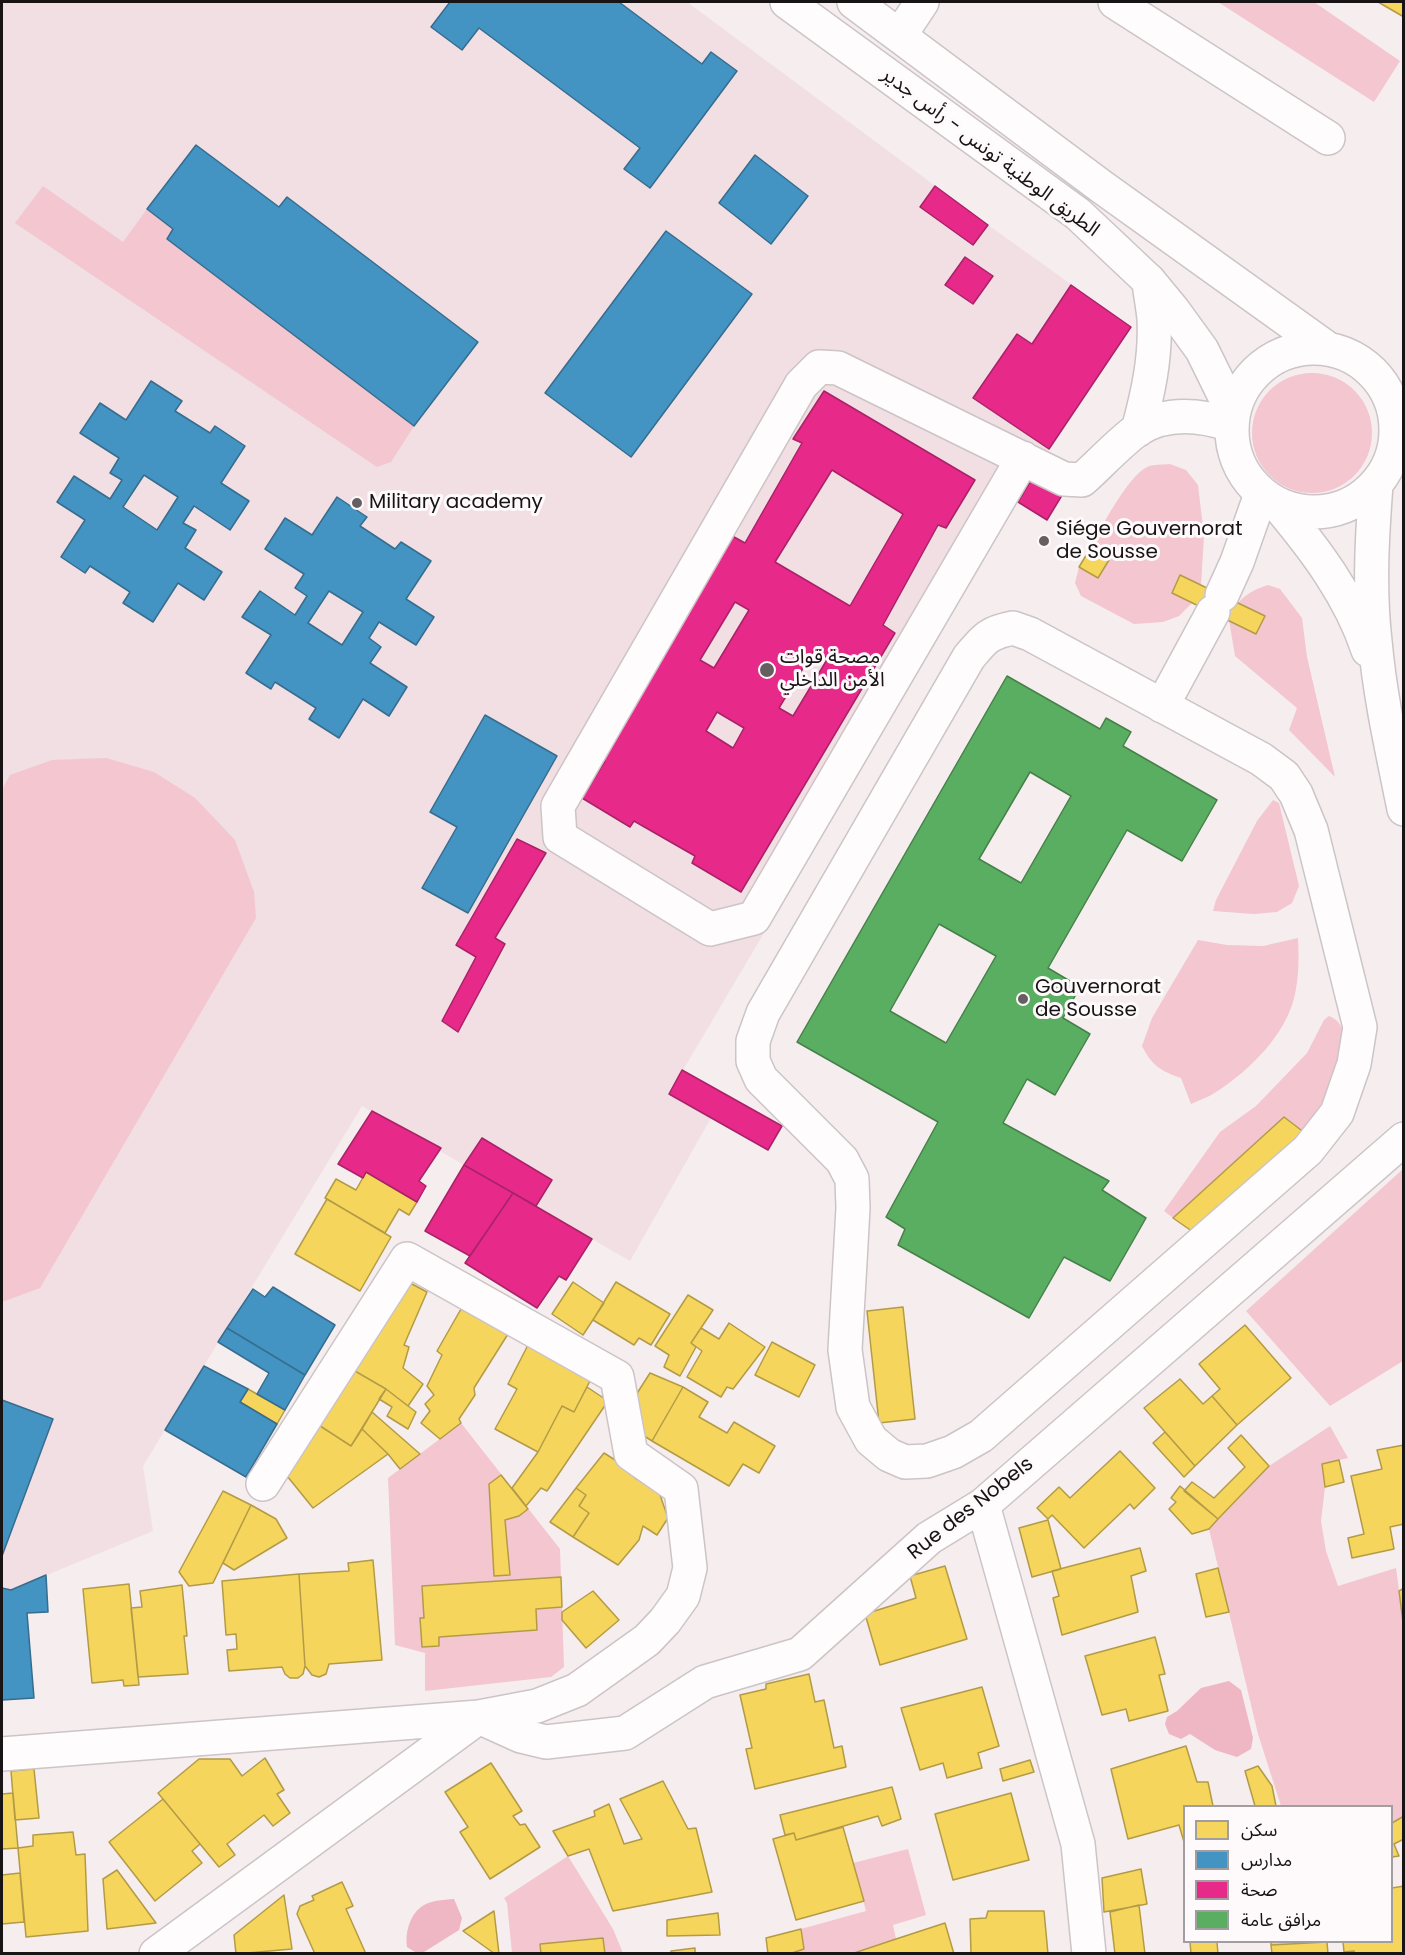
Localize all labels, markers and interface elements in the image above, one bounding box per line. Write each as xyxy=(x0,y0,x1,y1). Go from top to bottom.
street label: الطريق الوطنية تونس - رأس جدير xyxy=(876,63,1104,243)
place label: Military academy xyxy=(369,491,543,515)
marker: Military academy xyxy=(350,496,364,510)
place label: Siége Gouvernorat de Sousse xyxy=(1056,518,1242,565)
marker: Siége Gouvernorat de Sousse xyxy=(1037,534,1051,548)
place label: مصحة قوات الأمن الداخلي xyxy=(780,646,885,693)
marker: مصحة قوات الأمن الداخلي xyxy=(758,661,776,679)
place label: Gouvernorat de Sousse xyxy=(1035,976,1161,1023)
marker: Gouvernorat de Sousse xyxy=(1016,992,1030,1006)
street label: Rue des Nobels xyxy=(904,1453,1038,1565)
legend xyxy=(1183,1805,1393,1943)
text: سكن xyxy=(1241,1817,1277,1842)
text: مدارس xyxy=(1241,1847,1292,1872)
text: صحة xyxy=(1241,1877,1277,1902)
text: مرافق عامة xyxy=(1241,1907,1321,1932)

